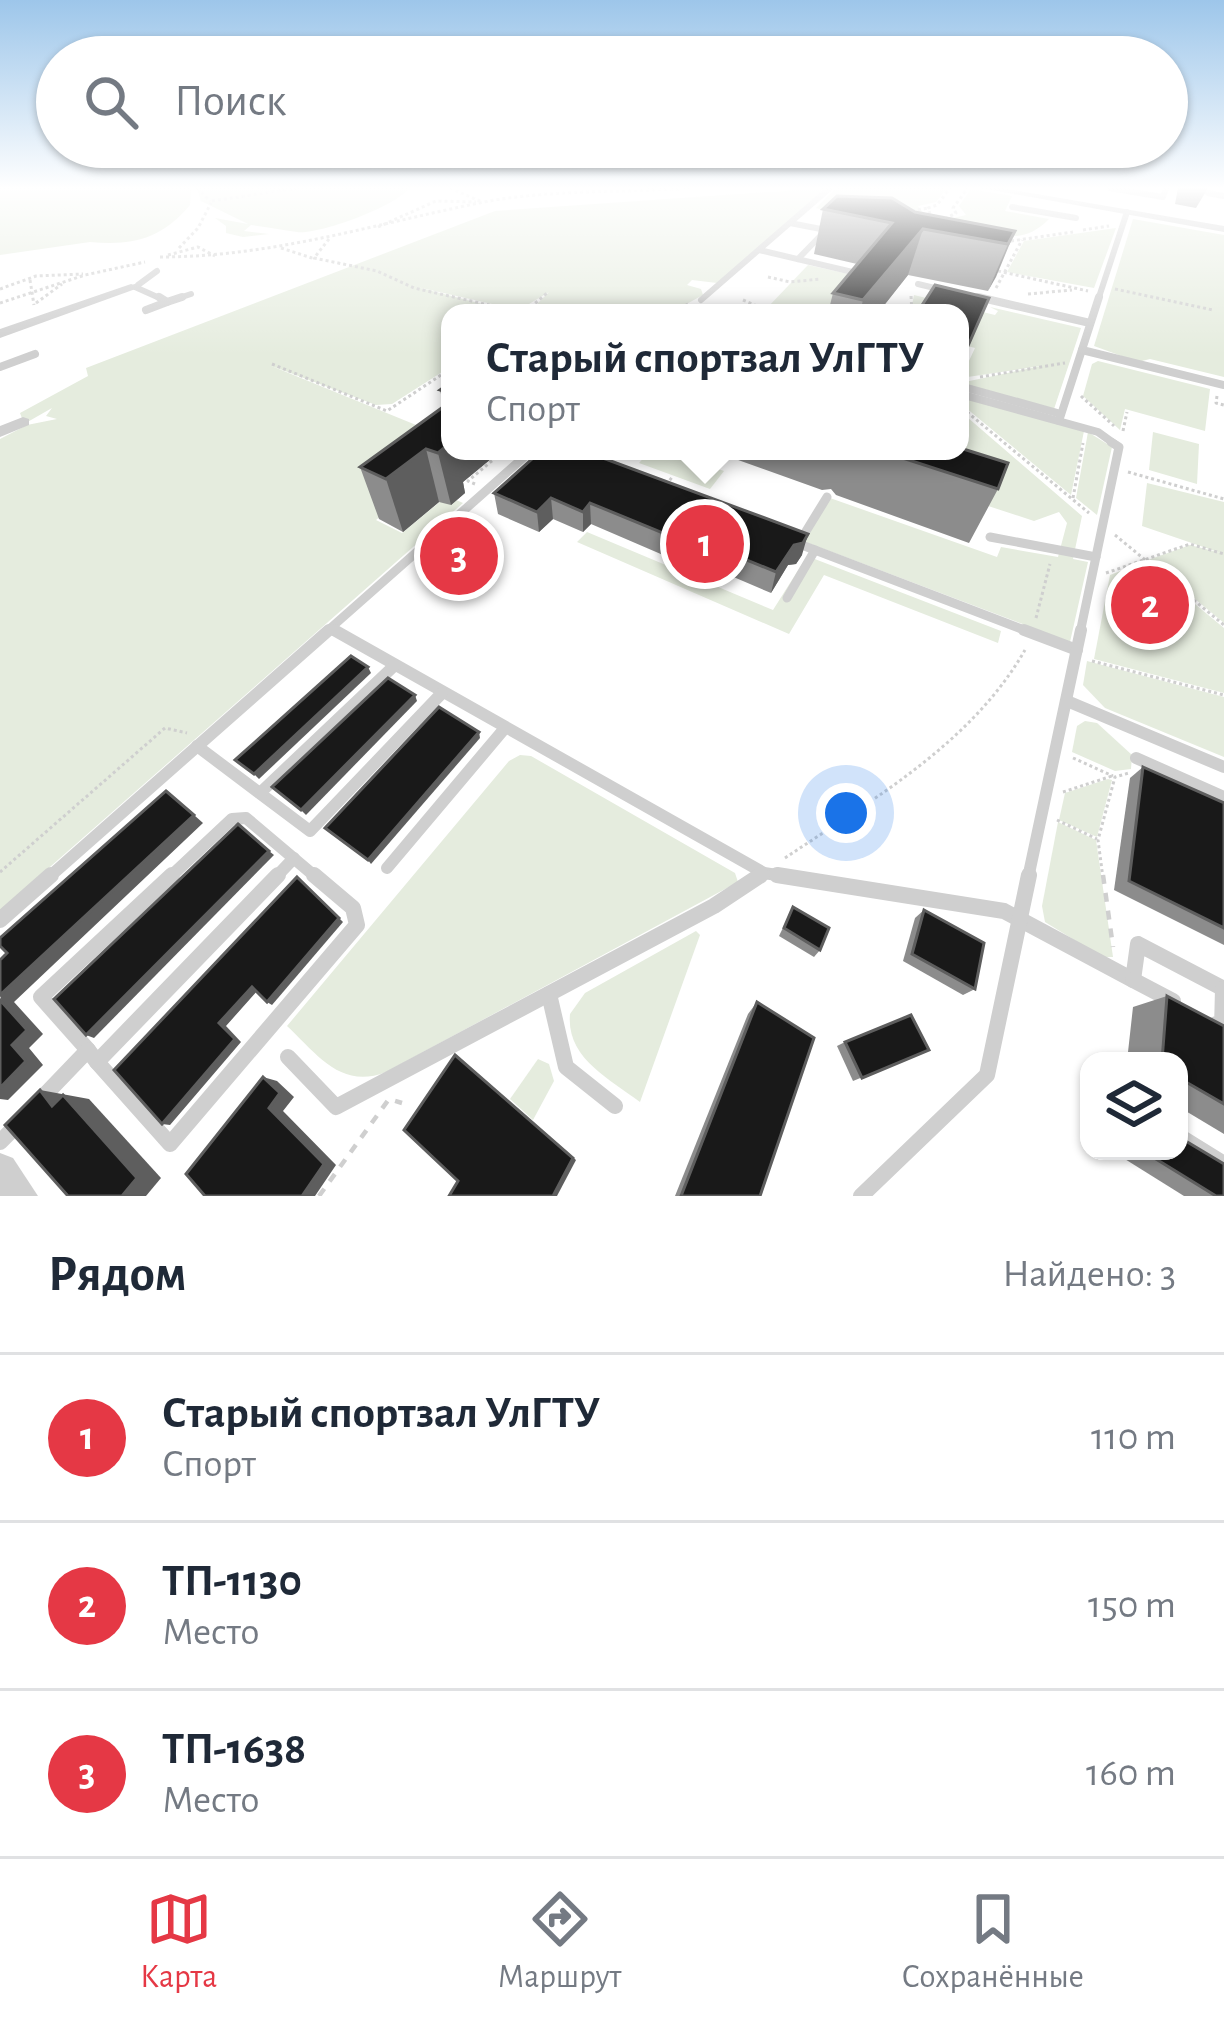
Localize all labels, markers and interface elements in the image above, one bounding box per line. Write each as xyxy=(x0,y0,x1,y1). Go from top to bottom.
search box xyxy=(36,36,1188,168)
icon: search xyxy=(78,69,144,135)
text: Поиск xyxy=(174,79,286,124)
popup xyxy=(441,304,969,460)
text: Старый спортзал УлГТУ xyxy=(486,336,924,381)
text: Спорт xyxy=(486,390,580,429)
pin: 1 xyxy=(666,499,744,589)
pin: 3 xyxy=(420,511,498,601)
pin: 2 xyxy=(1111,560,1189,650)
your location xyxy=(816,783,876,843)
map controls xyxy=(1080,1052,1188,1160)
button: layers xyxy=(1080,1052,1188,1160)
text: Рядом xyxy=(48,1249,187,1300)
text: Найдено: 3 xyxy=(1002,1255,1176,1294)
text: Старый спортзал УлГТУ xyxy=(162,1391,600,1436)
text: 1 xyxy=(80,1418,94,1457)
text: 110 m xyxy=(1091,1418,1176,1457)
text: Спорт xyxy=(162,1445,256,1484)
text: ТП-1130 xyxy=(162,1559,302,1604)
text: 2 xyxy=(78,1586,96,1625)
text: 150 m xyxy=(1088,1586,1176,1625)
text: Место xyxy=(162,1613,259,1652)
text: ТП-1638 xyxy=(162,1727,306,1772)
text: 3 xyxy=(79,1754,95,1793)
text: 160 m xyxy=(1086,1754,1176,1793)
text: Место xyxy=(162,1781,259,1820)
tab: Карта xyxy=(140,1886,217,1998)
tab: Маршрут xyxy=(498,1886,621,1998)
tab: Сохранённые xyxy=(902,1886,1084,1998)

